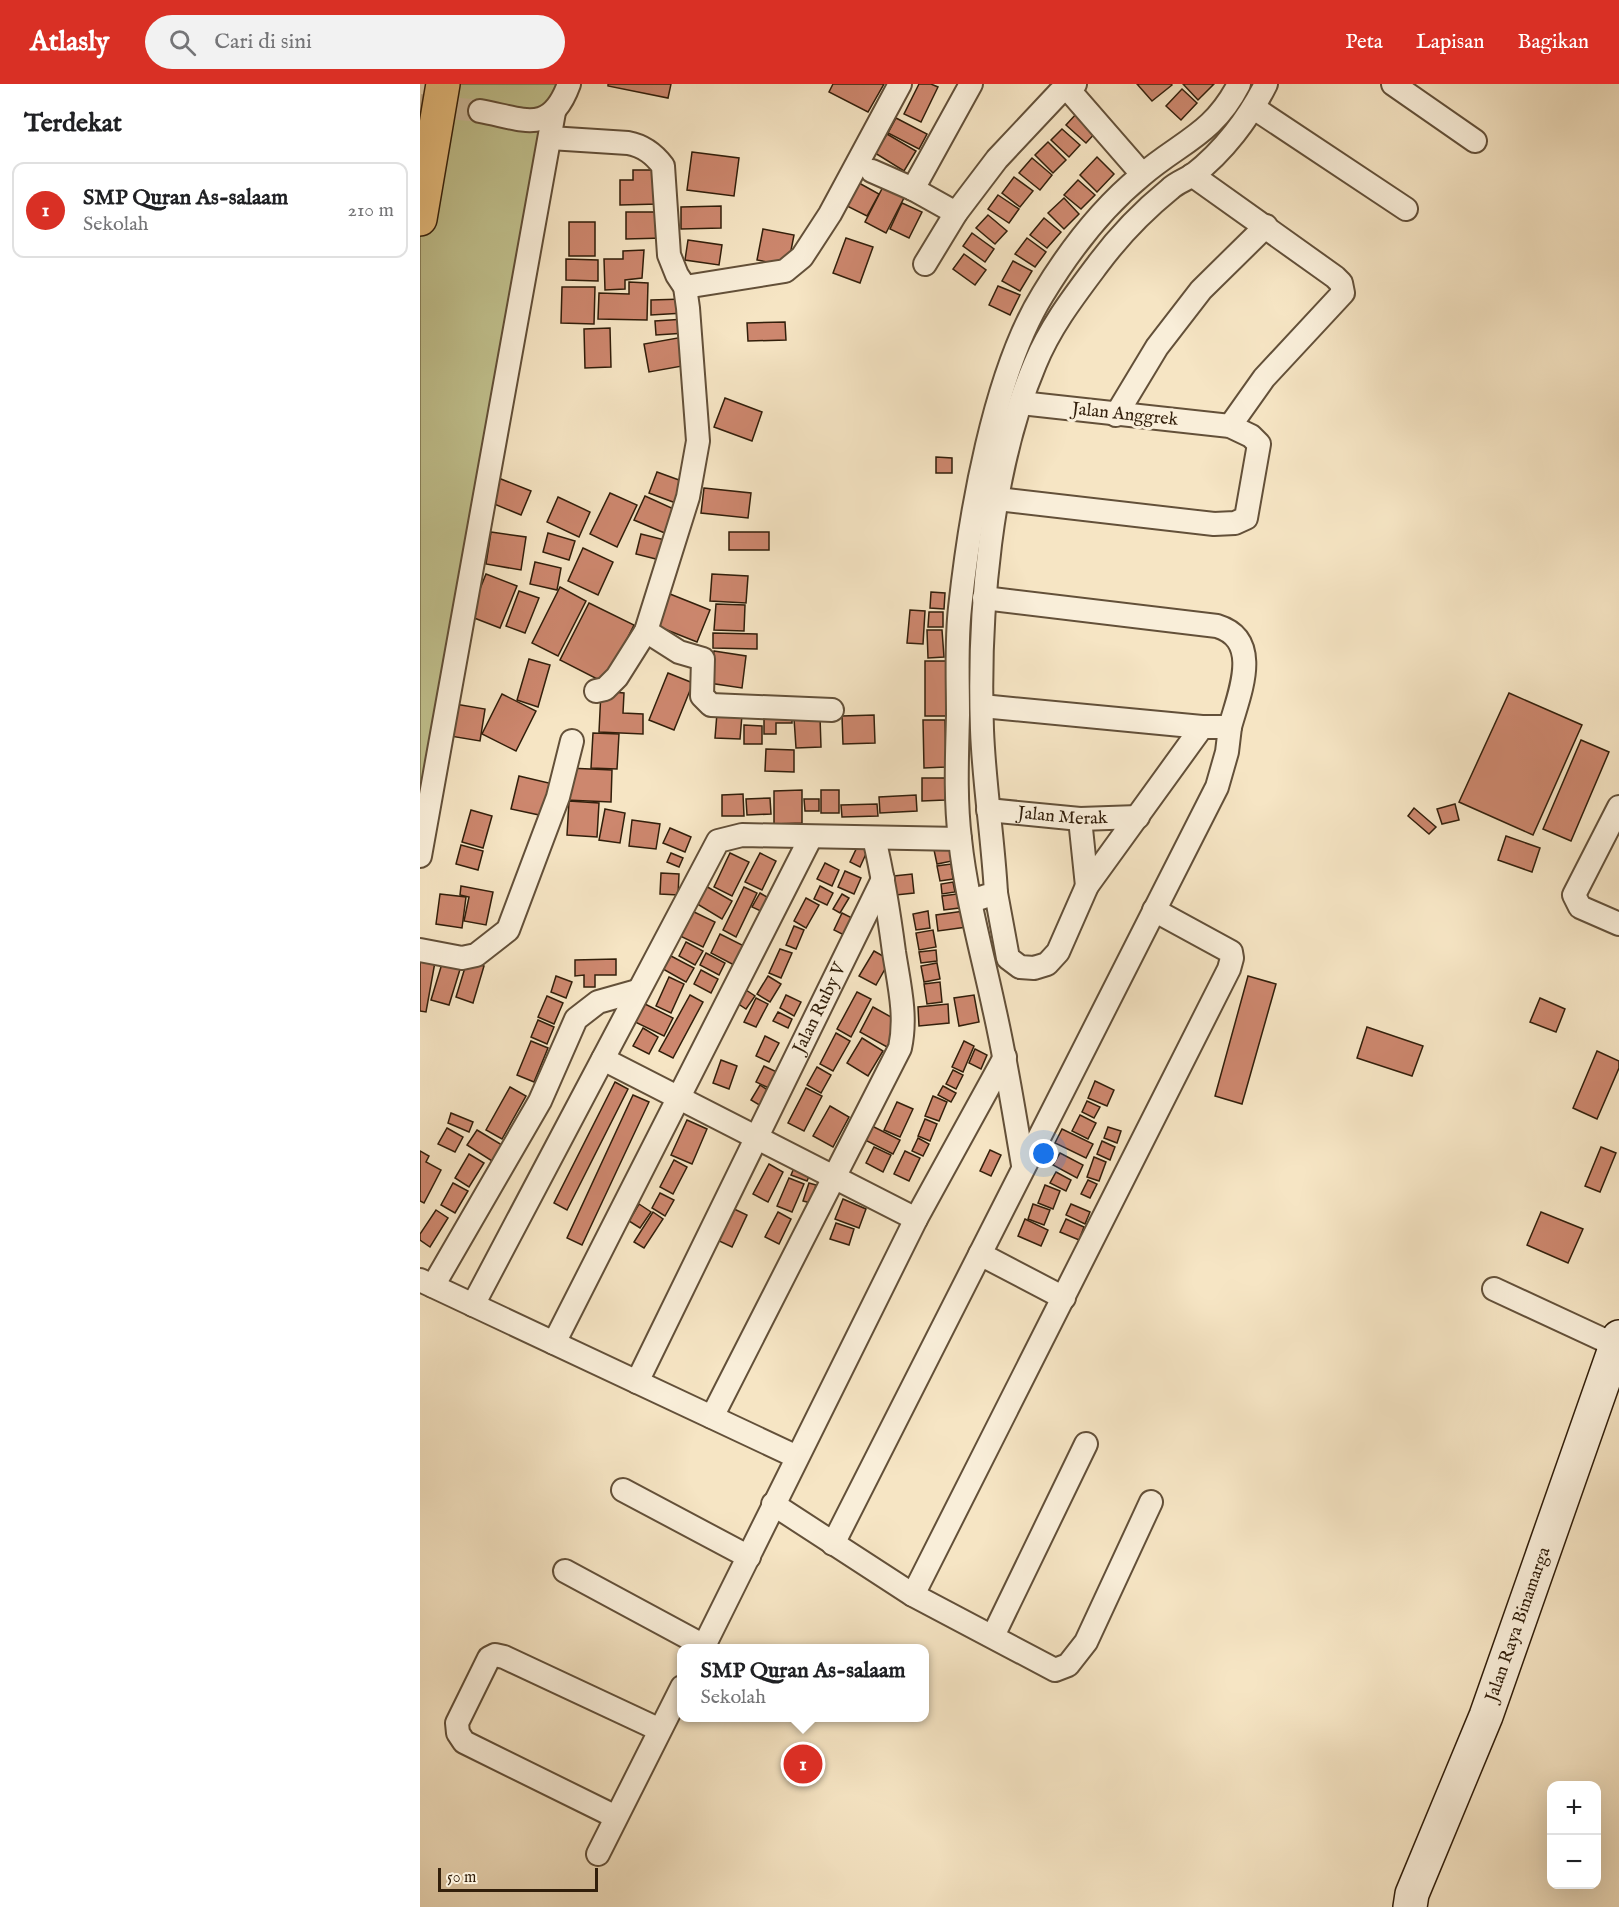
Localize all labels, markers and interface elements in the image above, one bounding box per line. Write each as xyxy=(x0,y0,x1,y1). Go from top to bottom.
search box xyxy=(145,15,565,69)
text: Atlasly xyxy=(30,25,109,60)
icon: search xyxy=(166,26,199,59)
text: Cari di sini xyxy=(214,28,312,56)
text: Peta xyxy=(1345,29,1383,56)
text: Lapisan xyxy=(1416,29,1485,56)
text: Bagikan xyxy=(1518,29,1589,56)
text: Terdekat xyxy=(24,107,122,140)
text: SMP Quran As-salaam xyxy=(83,184,288,212)
text: 1 xyxy=(42,198,49,223)
text: 210 m xyxy=(348,198,394,223)
text: Sekolah xyxy=(83,212,148,237)
street label: Jalan Anggrek xyxy=(1069,398,1180,432)
street label: Jalan Merak xyxy=(1015,801,1108,831)
street label: Jalan Ruby V xyxy=(787,958,852,1059)
your location xyxy=(1029,1139,1058,1168)
street label: Jalan Raya Binamarga xyxy=(1480,1544,1556,1707)
popup xyxy=(677,1644,929,1722)
text: SMP Quran As-salaam xyxy=(700,1657,906,1685)
text: Sekolah xyxy=(700,1685,766,1710)
pin: 1 xyxy=(784,1742,823,1786)
map controls xyxy=(1547,1781,1601,1889)
button: + xyxy=(1547,1781,1601,1835)
button: − xyxy=(1547,1835,1601,1889)
scale bar xyxy=(438,1865,598,1892)
text: 50 m xyxy=(447,1868,476,1888)

